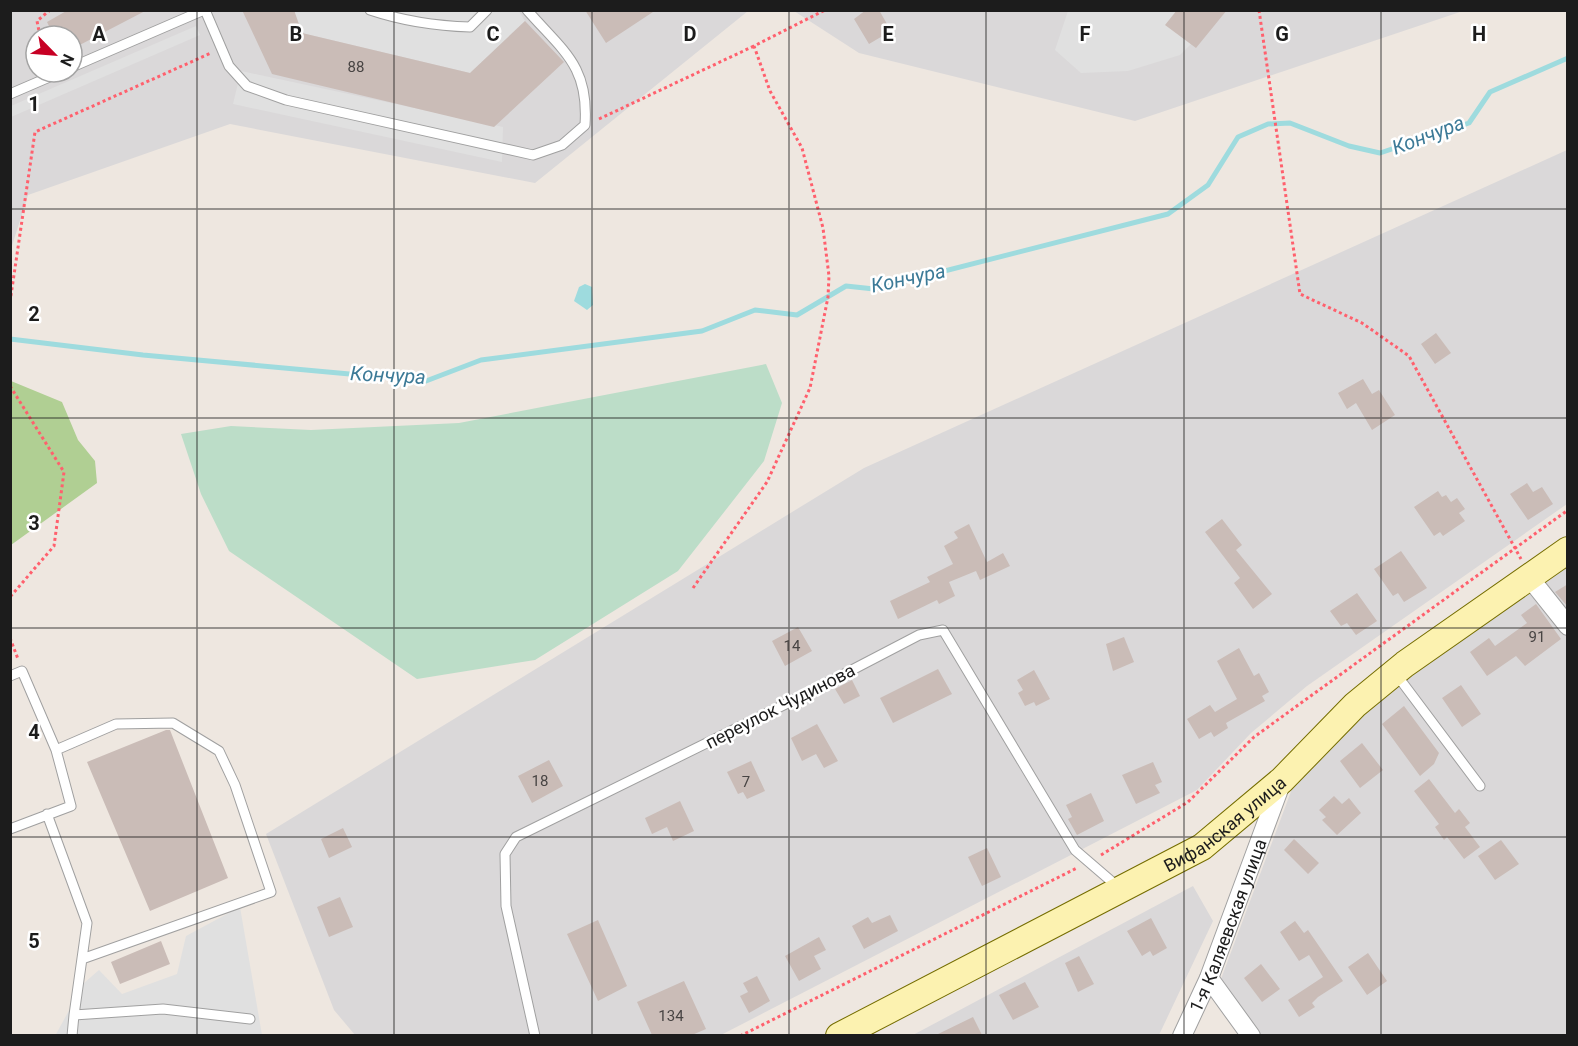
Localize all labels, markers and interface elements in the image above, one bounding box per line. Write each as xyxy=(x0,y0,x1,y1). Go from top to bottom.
text: A xyxy=(92,22,106,46)
text: B xyxy=(290,22,302,46)
text: C xyxy=(486,22,500,46)
text: D xyxy=(684,22,697,46)
text: E xyxy=(882,22,894,46)
text: F xyxy=(1080,22,1091,46)
text: G xyxy=(1275,22,1289,46)
text: H xyxy=(1472,22,1486,46)
north arrow xyxy=(24,24,84,84)
text: N xyxy=(56,51,78,69)
house number: 88 xyxy=(348,58,364,76)
text: 1 xyxy=(28,92,40,116)
water label: Кончура xyxy=(1388,110,1468,160)
water label: Кончура xyxy=(869,258,947,298)
text: 2 xyxy=(28,302,40,326)
water label: Кончура xyxy=(350,361,426,389)
text: 3 xyxy=(28,511,40,535)
house number: 91 xyxy=(1529,628,1545,646)
house number: 14 xyxy=(784,637,801,655)
street label: переулок Чудинова xyxy=(702,659,858,753)
text: 4 xyxy=(28,720,40,744)
street label: Вифанская улица xyxy=(1160,771,1290,876)
house number: 18 xyxy=(532,772,548,790)
house number: 7 xyxy=(742,773,750,791)
street label: 1-я Каляевская улица xyxy=(1184,836,1270,1015)
text: 5 xyxy=(28,929,40,953)
house number: 134 xyxy=(658,1007,684,1025)

